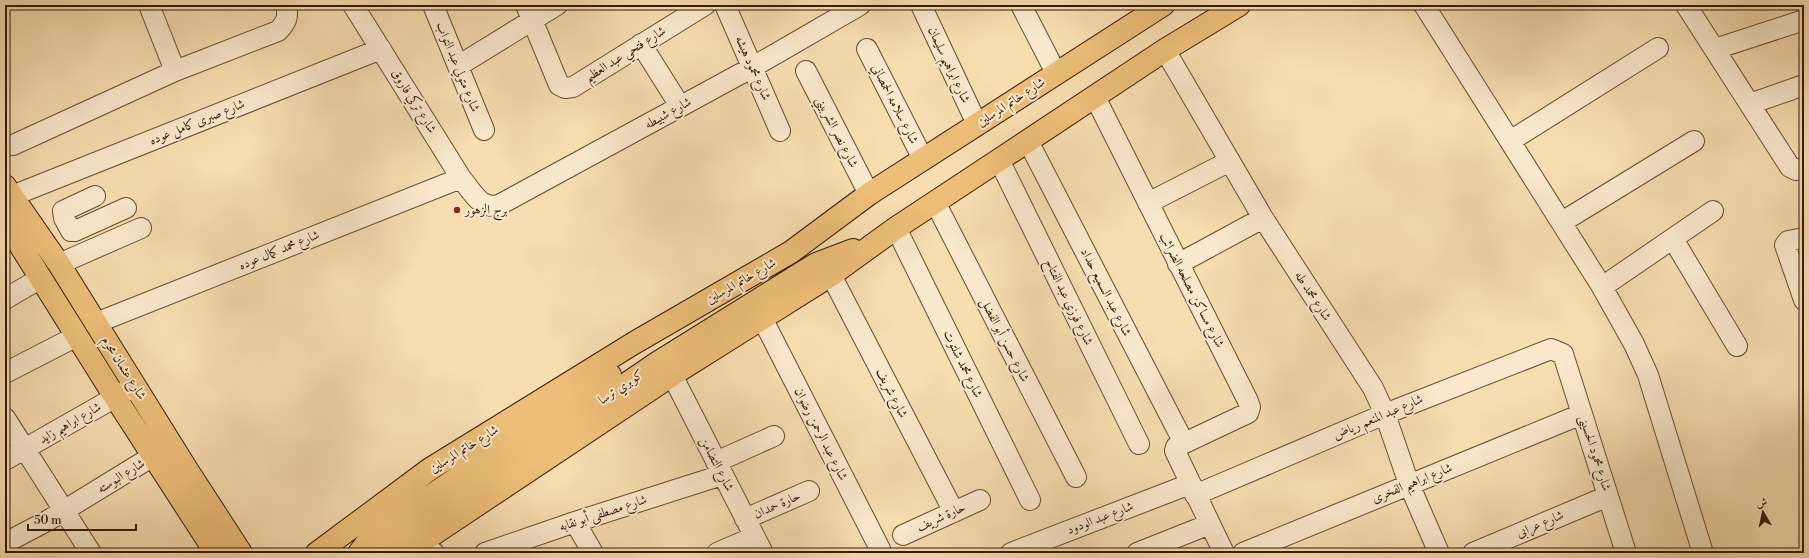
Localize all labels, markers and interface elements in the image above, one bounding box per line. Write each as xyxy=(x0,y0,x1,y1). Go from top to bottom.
street label: شارع متولي عبد التواب xyxy=(430,20,483,116)
street label: شارع فتحي عبد العظيم xyxy=(581,23,671,90)
street label: شارع ابراهيم سليمان xyxy=(920,24,974,108)
street label: شارع محمود هيشه xyxy=(729,33,774,104)
street label: شارع سلامه الحمصاني xyxy=(865,61,922,148)
street label: شارع تركي فاروق xyxy=(385,65,441,138)
street label: شارع خاتم المرسلين xyxy=(974,74,1050,133)
street label: شارع شبيطه xyxy=(642,94,696,135)
street label: شارع نصر الشربيني xyxy=(809,94,862,172)
street label: شارع صبرى كامل عوده xyxy=(147,96,248,151)
place label: برج الزهور xyxy=(463,202,508,221)
marker: برج الزهور xyxy=(452,205,462,215)
street label: شارع محمد كمال عوده xyxy=(236,227,323,276)
street label: شارع مساكن مصلحه الضرائب xyxy=(1153,230,1228,352)
street label: شارع عبد السميع حداد xyxy=(1073,245,1135,341)
street label: شارع خاتم المرسلين xyxy=(703,255,780,310)
street label: شارع فوزي عبد الفتاح xyxy=(1038,256,1097,349)
street label: شارع محمد طه xyxy=(1289,268,1335,325)
street label: شارع حسن أبو الفضل xyxy=(974,295,1034,386)
street label: شارع محمد شلتوت xyxy=(937,328,986,402)
street label: شارع عثمان محرم xyxy=(96,333,150,404)
street label: شارع شريف xyxy=(870,365,911,422)
street label: كوبري ترسا xyxy=(595,366,648,410)
street label: شارع عبد الرحمن رضوان xyxy=(788,385,851,484)
street label: شارع عبد المنعم رياض xyxy=(1331,391,1427,447)
street label: شارع ابراهيم زايد xyxy=(36,399,107,452)
street label: شارع محمود الحسينى xyxy=(1572,413,1615,494)
street label: شارع خاتم المرسلين xyxy=(427,421,503,479)
street label: شارع التضامن xyxy=(694,434,738,495)
street label: شارع البوسته xyxy=(94,455,150,499)
street label: شارع ابراهيم الفخرى xyxy=(1369,460,1456,511)
street label: حارة حمدان xyxy=(751,488,803,522)
street label: شارع مصطفى أبو نقابه xyxy=(557,490,650,538)
north arrow xyxy=(1743,492,1783,532)
text: ش xyxy=(1755,495,1768,511)
street label: شارع عبد الودود xyxy=(1065,498,1137,541)
street label: حارة شريف xyxy=(914,499,968,535)
scale bar xyxy=(28,506,136,532)
street label: شارع عرابى xyxy=(1514,507,1567,544)
text: 50 m xyxy=(34,513,62,528)

